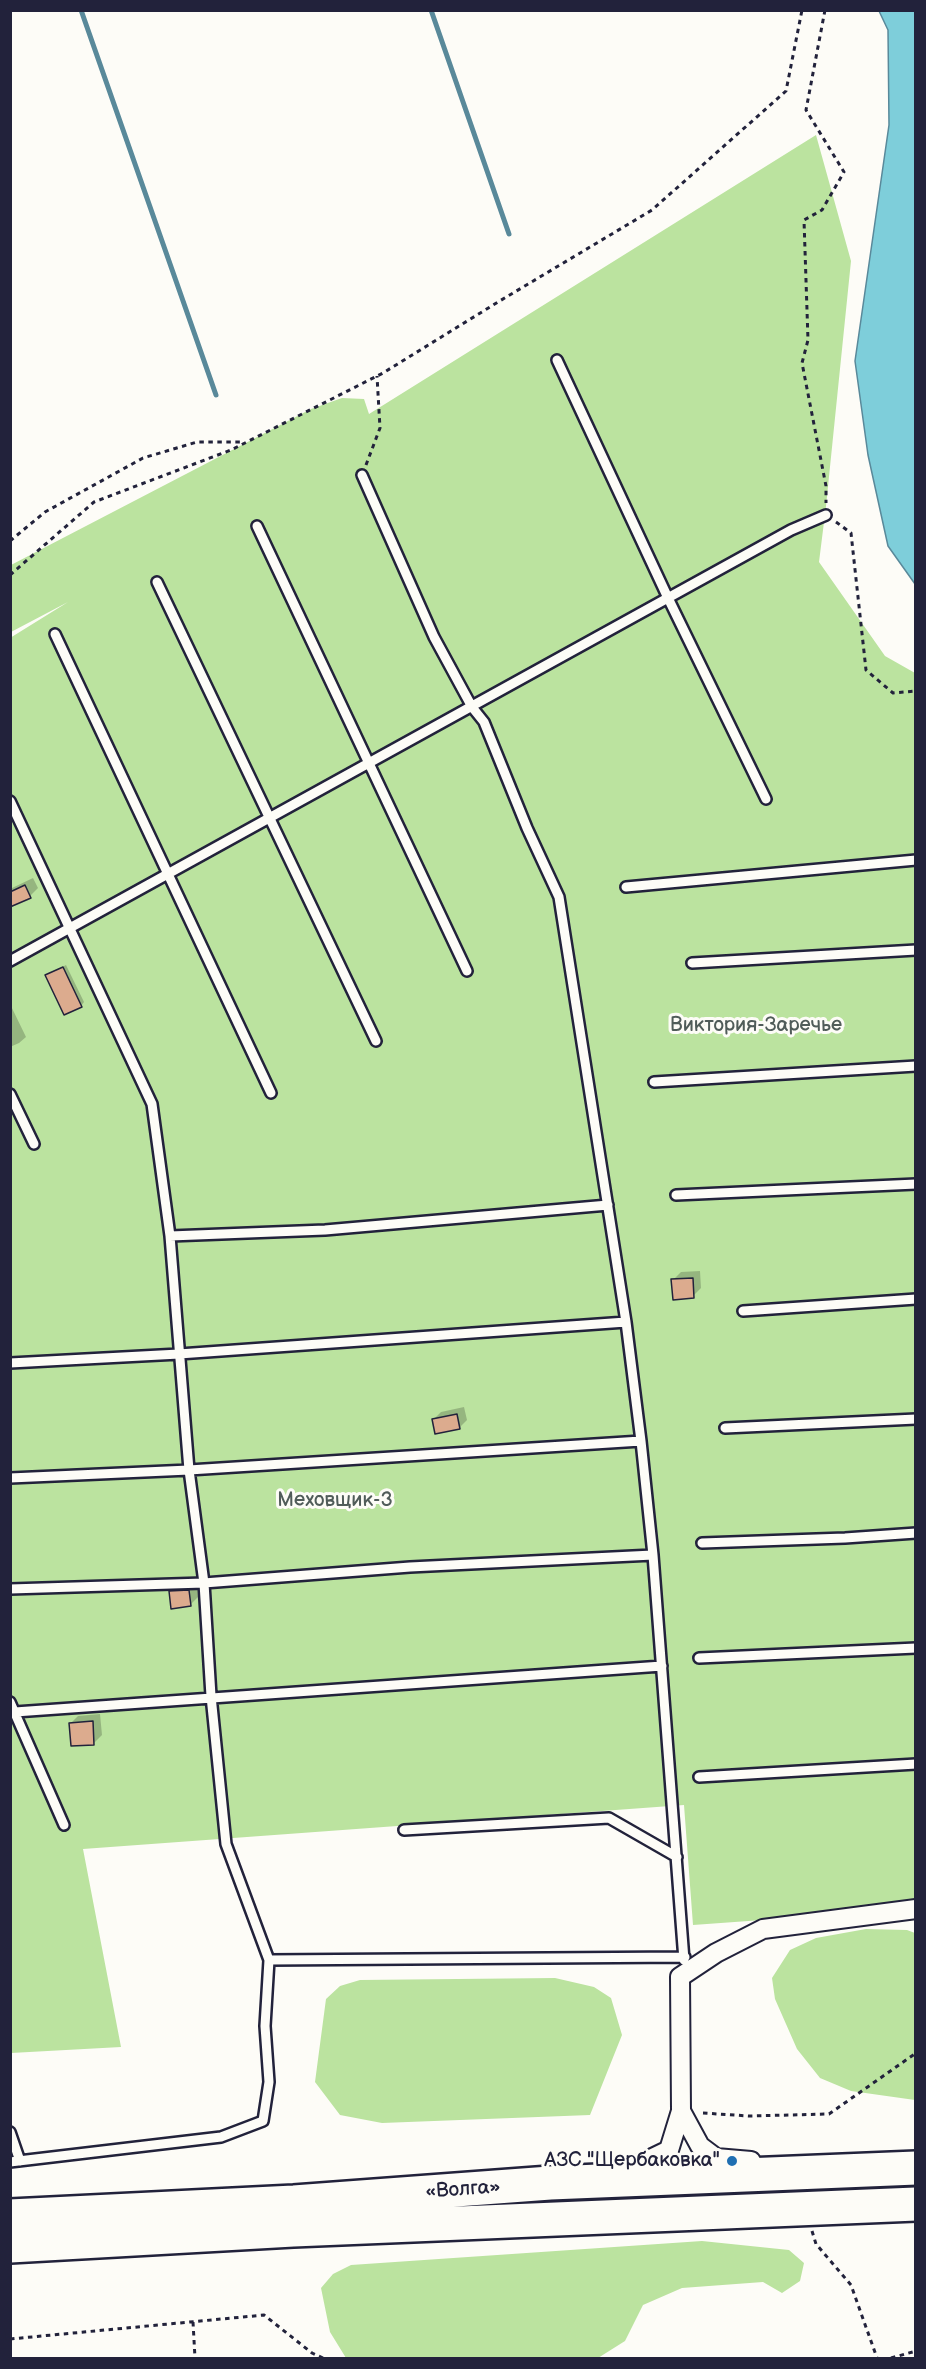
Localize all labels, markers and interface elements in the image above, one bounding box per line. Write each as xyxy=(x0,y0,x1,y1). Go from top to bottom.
park label: Виктория-Заречье xyxy=(670,1014,842,1038)
park label: Меховщик-3 xyxy=(277,1489,393,1513)
place label: АЗС "Щербаковка" xyxy=(544,2149,720,2173)
marker: АЗС "Щербаковка" xyxy=(725,2154,739,2168)
street label: «Волга» xyxy=(425,2175,501,2205)

